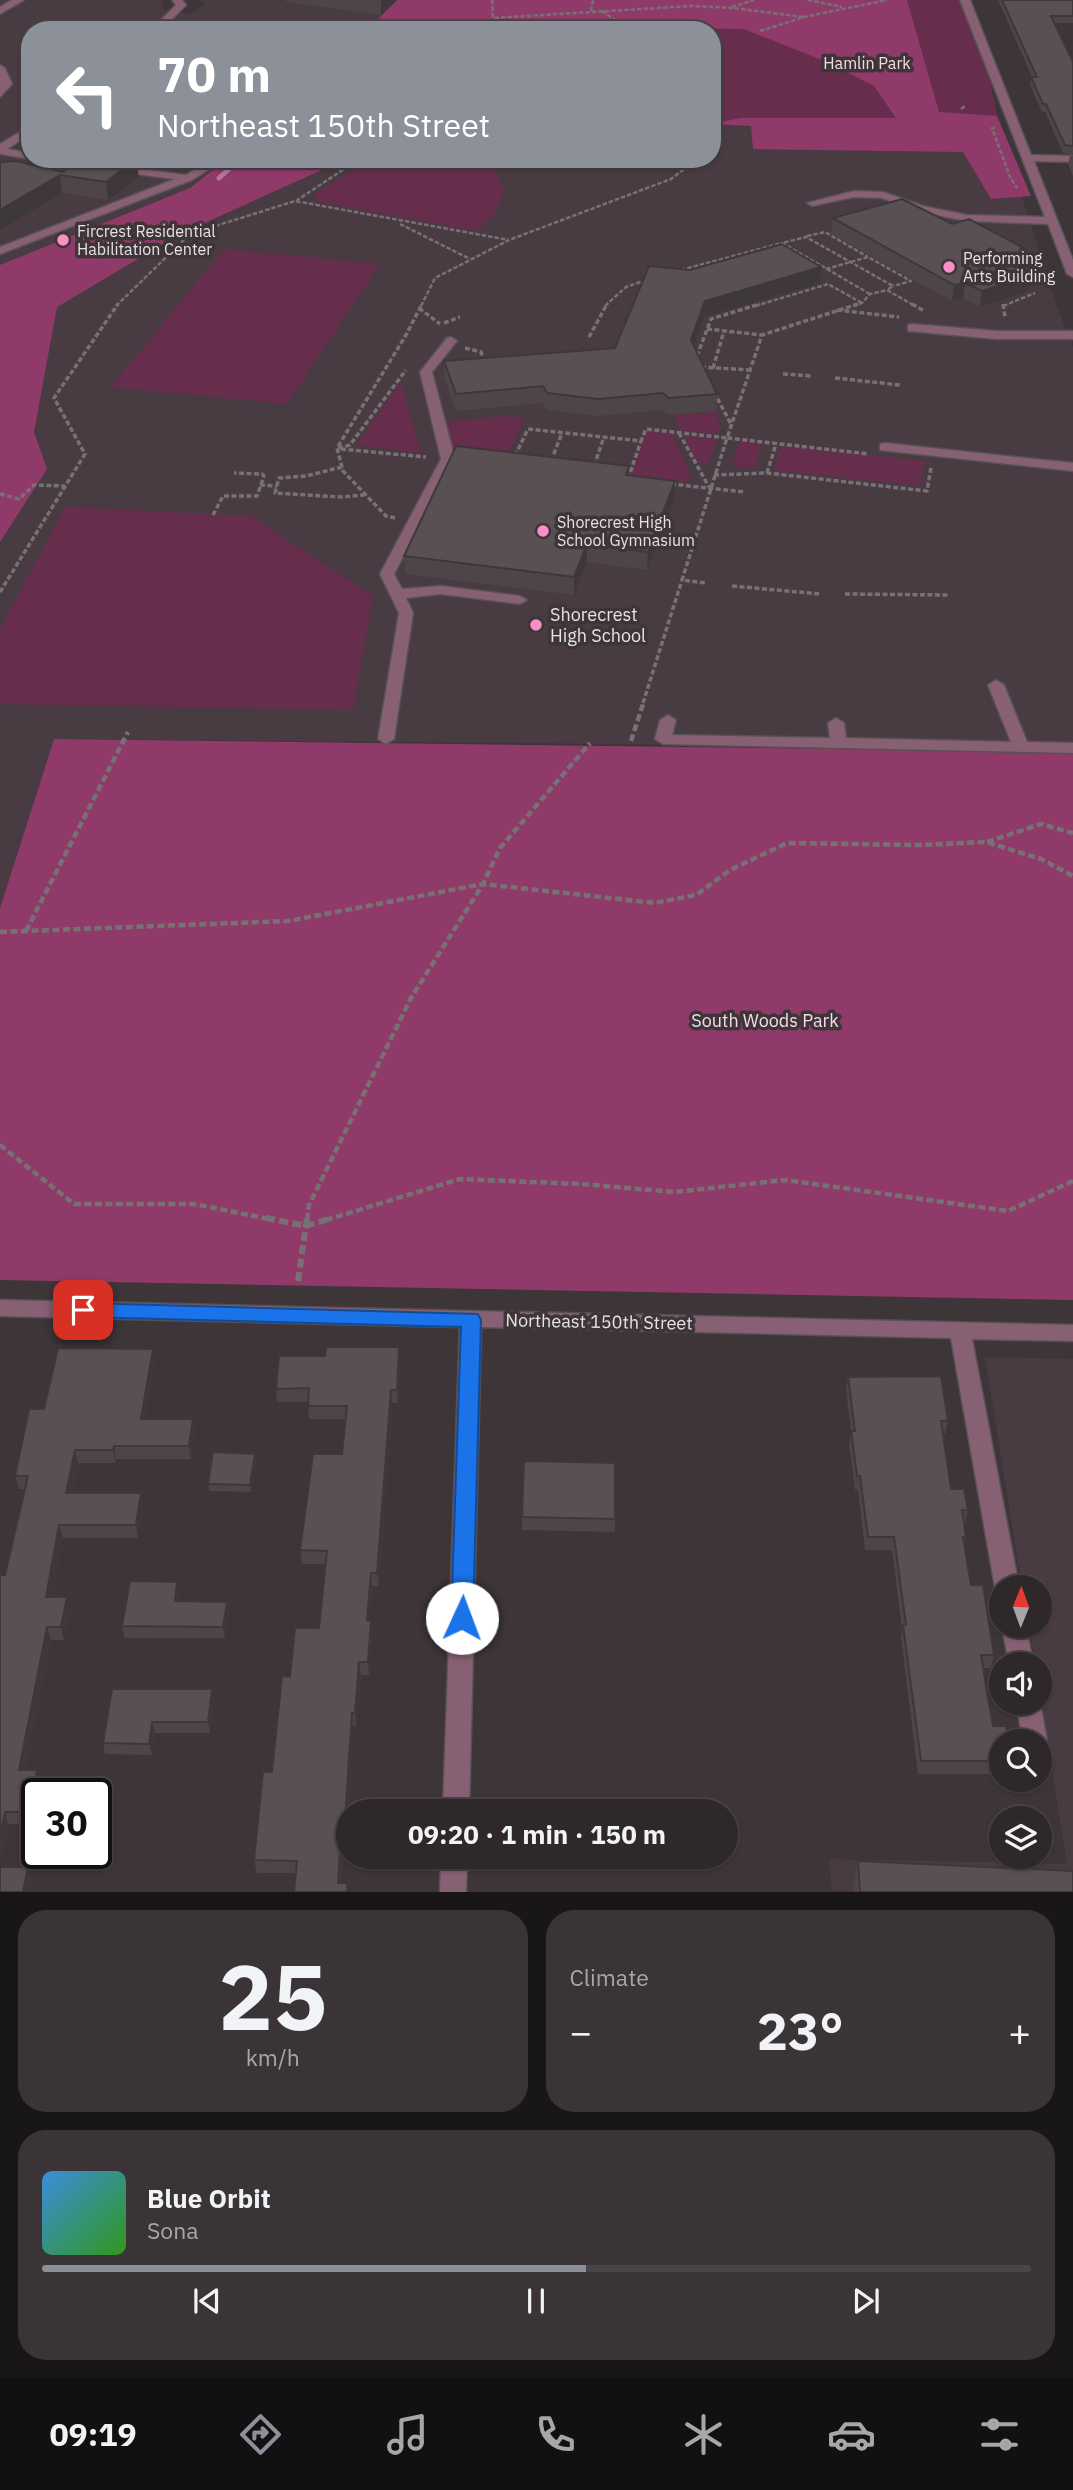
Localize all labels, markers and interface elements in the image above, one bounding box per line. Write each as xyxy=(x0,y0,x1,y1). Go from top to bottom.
text: 70 m xyxy=(157,42,271,105)
icon: left xyxy=(42,49,133,140)
park label: Hamlin Park xyxy=(823,53,911,73)
text: Northeast 150th Street xyxy=(157,104,490,146)
place label: Fircrest Residential Habilitation Center xyxy=(77,221,216,259)
marker: Fircrest Residential Habilitation Center xyxy=(55,232,71,248)
place label: Performing Arts Building xyxy=(963,248,1056,286)
marker: Performing Arts Building xyxy=(941,259,957,275)
place label: Shorecrest High School Gymnasium xyxy=(557,512,695,550)
marker: Shorecrest High School Gymnasium xyxy=(535,523,551,539)
place label: Shorecrest High School xyxy=(550,603,646,647)
marker: Shorecrest High School xyxy=(528,617,544,633)
park label: South Woods Park xyxy=(691,1009,839,1032)
pin xyxy=(53,1280,113,1340)
icon: arrive xyxy=(64,1291,102,1329)
street label: Northeast 150th Street xyxy=(505,1308,693,1335)
north arrow xyxy=(989,1575,1052,1638)
map controls xyxy=(989,1575,1052,1869)
position arrow xyxy=(425,1581,499,1655)
button: sound xyxy=(989,1652,1052,1715)
button: search xyxy=(989,1729,1052,1792)
speed limit sign: 30 xyxy=(21,1778,112,1869)
button: layers xyxy=(989,1806,1052,1869)
text: 09:20 · 1 min · 150 m xyxy=(408,1817,666,1851)
text: 25 xyxy=(218,1937,327,2055)
text: Climate xyxy=(570,1962,649,1992)
text: 23° xyxy=(757,1997,844,2064)
text: − xyxy=(570,2007,592,2056)
text: + xyxy=(1008,2007,1031,2056)
text: km/h xyxy=(246,2042,300,2072)
text: Blue Orbit xyxy=(147,2181,271,2215)
text: Sona xyxy=(147,2215,199,2245)
icon: previous xyxy=(188,2282,226,2320)
icon: pause xyxy=(517,2282,555,2320)
icon: next xyxy=(847,2282,885,2320)
icon: directions xyxy=(236,2410,285,2459)
icon: music xyxy=(383,2410,432,2459)
icon: phone xyxy=(531,2410,580,2459)
icon: climate xyxy=(679,2410,728,2459)
icon: car xyxy=(827,2410,876,2459)
icon: filters xyxy=(975,2410,1024,2459)
text: 09:19 xyxy=(49,2413,137,2455)

